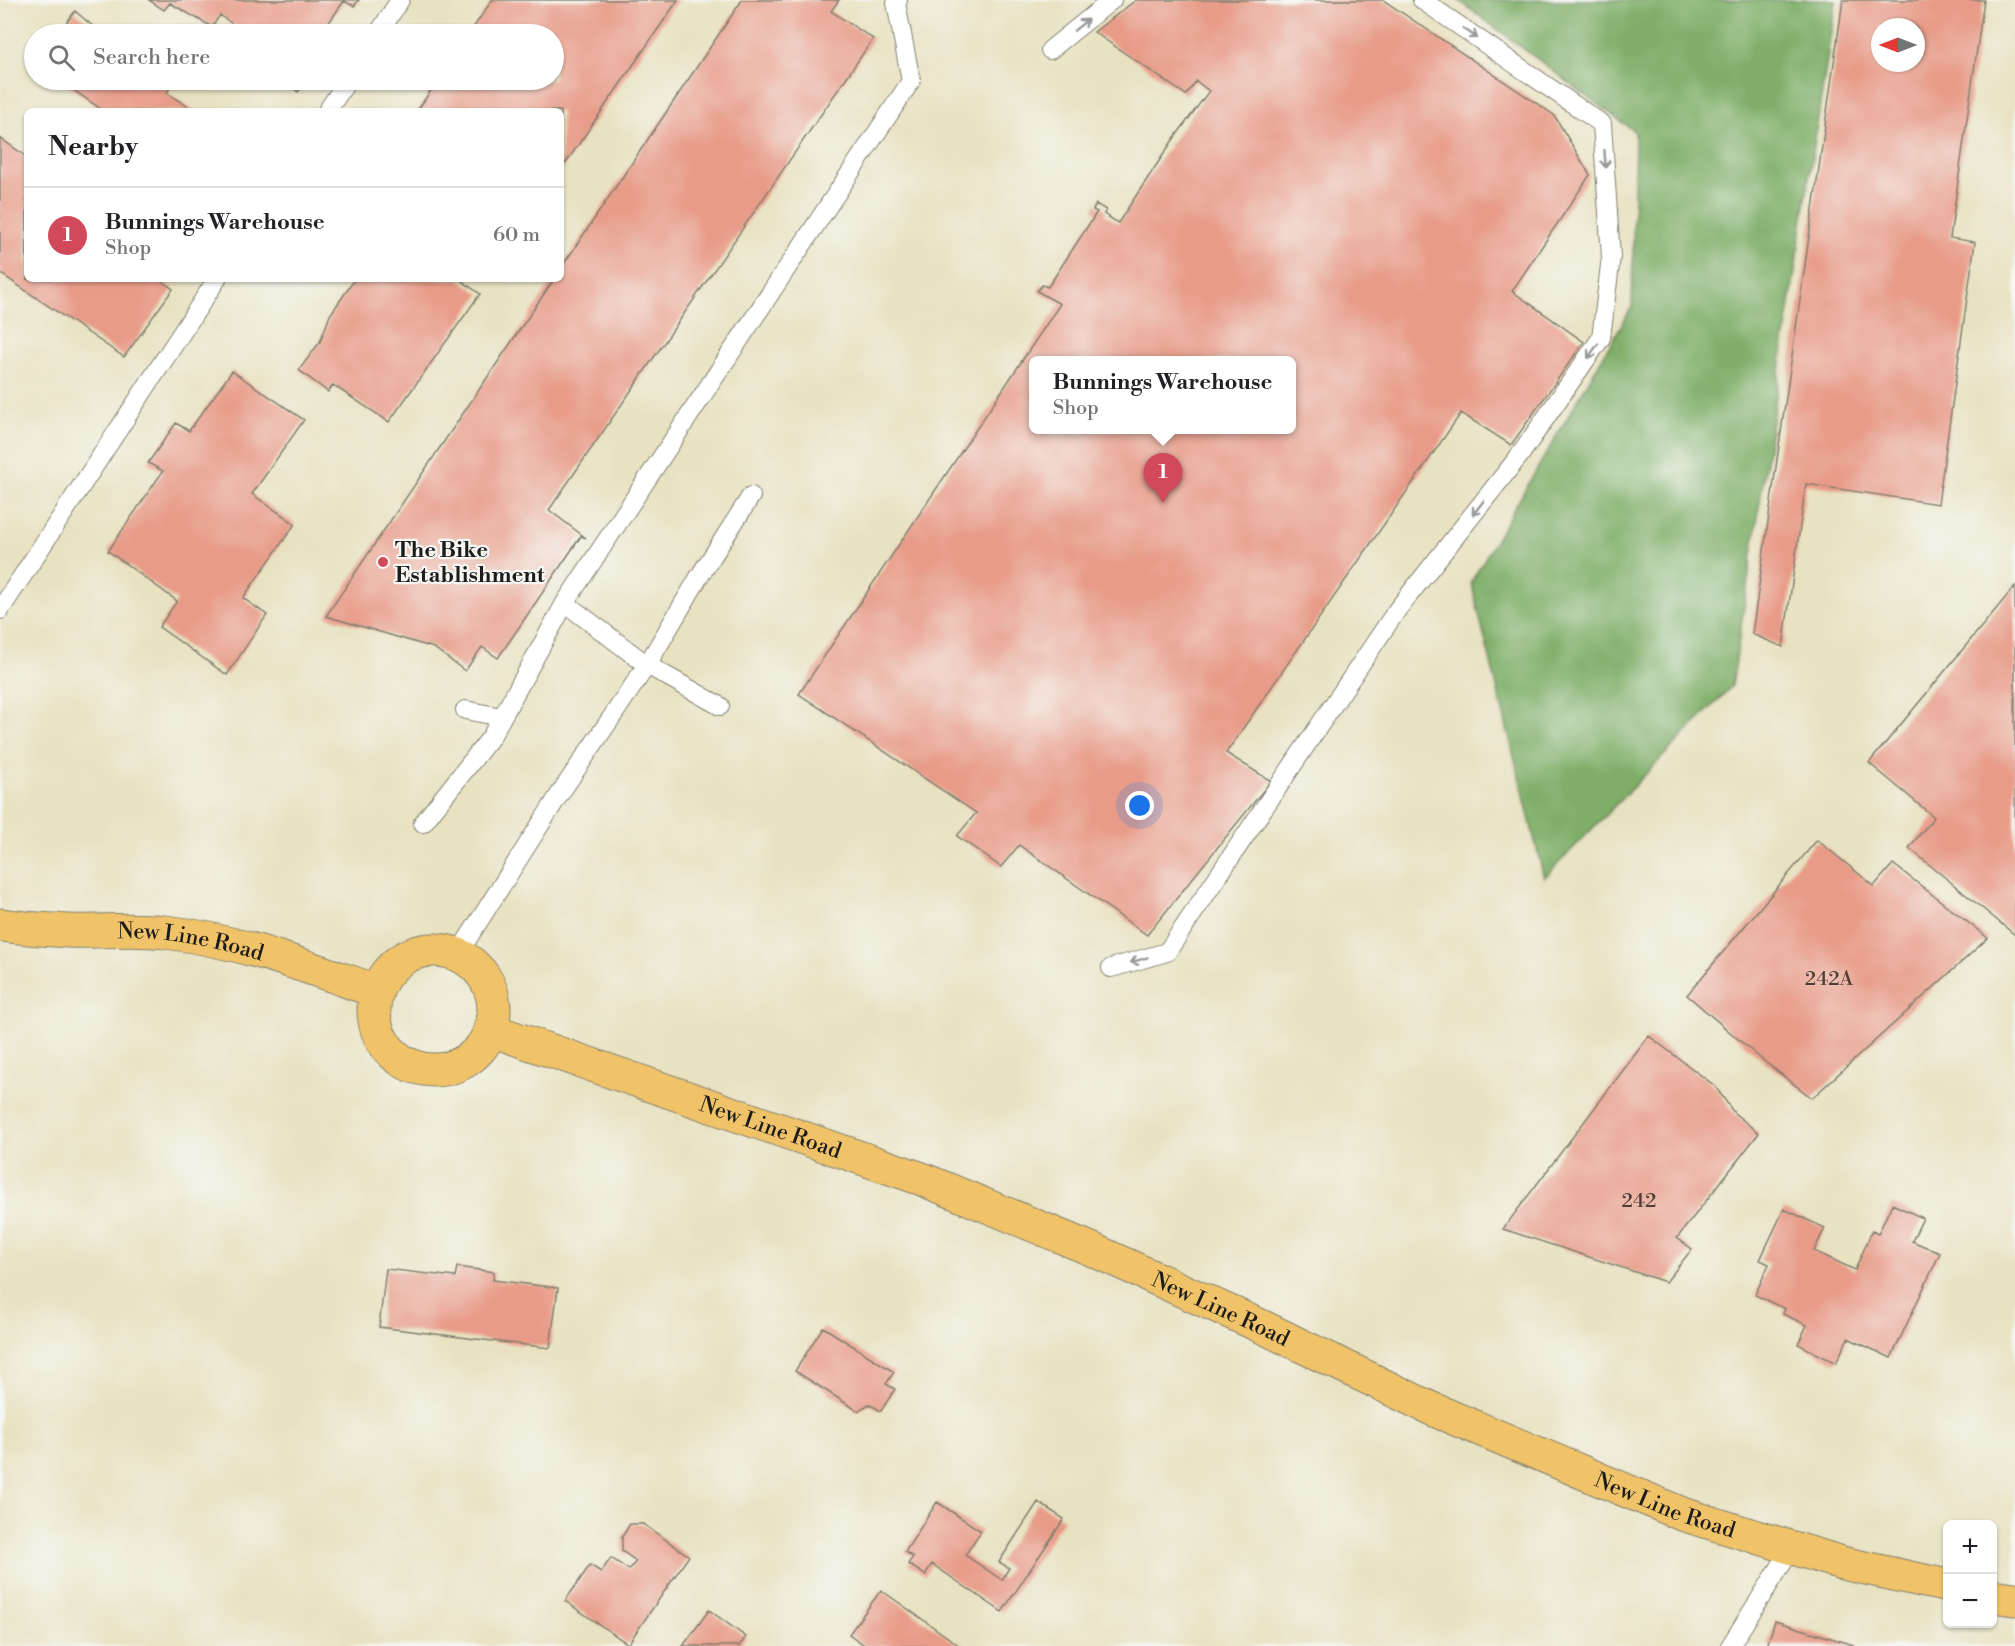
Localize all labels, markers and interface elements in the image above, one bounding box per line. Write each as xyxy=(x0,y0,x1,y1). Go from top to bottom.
one-way arrow xyxy=(1073,18,1089,31)
north arrow xyxy=(1871,18,1925,72)
search box xyxy=(24,24,564,90)
one-way arrow xyxy=(1462,27,1478,39)
icon: search xyxy=(45,41,78,74)
text: Search here xyxy=(93,44,210,71)
text: Nearby xyxy=(48,131,138,163)
one-way arrow xyxy=(1599,149,1610,169)
text: Bunnings Warehouse xyxy=(105,209,325,236)
text: 1 xyxy=(63,223,72,248)
text: 60 m xyxy=(493,223,540,248)
text: Shop xyxy=(105,236,151,261)
one-way arrow xyxy=(1587,342,1599,358)
popup xyxy=(1029,356,1296,434)
text: Bunnings Warehouse xyxy=(1053,369,1272,396)
text: Shop xyxy=(1053,396,1099,421)
pin: 1 xyxy=(1144,454,1182,503)
one-way arrow xyxy=(1472,500,1485,516)
place label: The Bike Establishment xyxy=(395,537,545,589)
marker: The Bike Establishment xyxy=(376,555,390,569)
your location xyxy=(1125,791,1154,820)
street label: New Line Road xyxy=(117,918,267,967)
one-way arrow xyxy=(1130,955,1149,966)
house number: 242A xyxy=(1805,967,1855,992)
street label: New Line Road xyxy=(696,1091,845,1165)
house number: 242 xyxy=(1622,1189,1656,1214)
street label: New Line Road xyxy=(1147,1267,1294,1353)
street label: New Line Road xyxy=(1590,1467,1739,1545)
map controls xyxy=(1943,1520,1997,1628)
button: + xyxy=(1943,1520,1997,1574)
button: − xyxy=(1943,1574,1997,1628)

